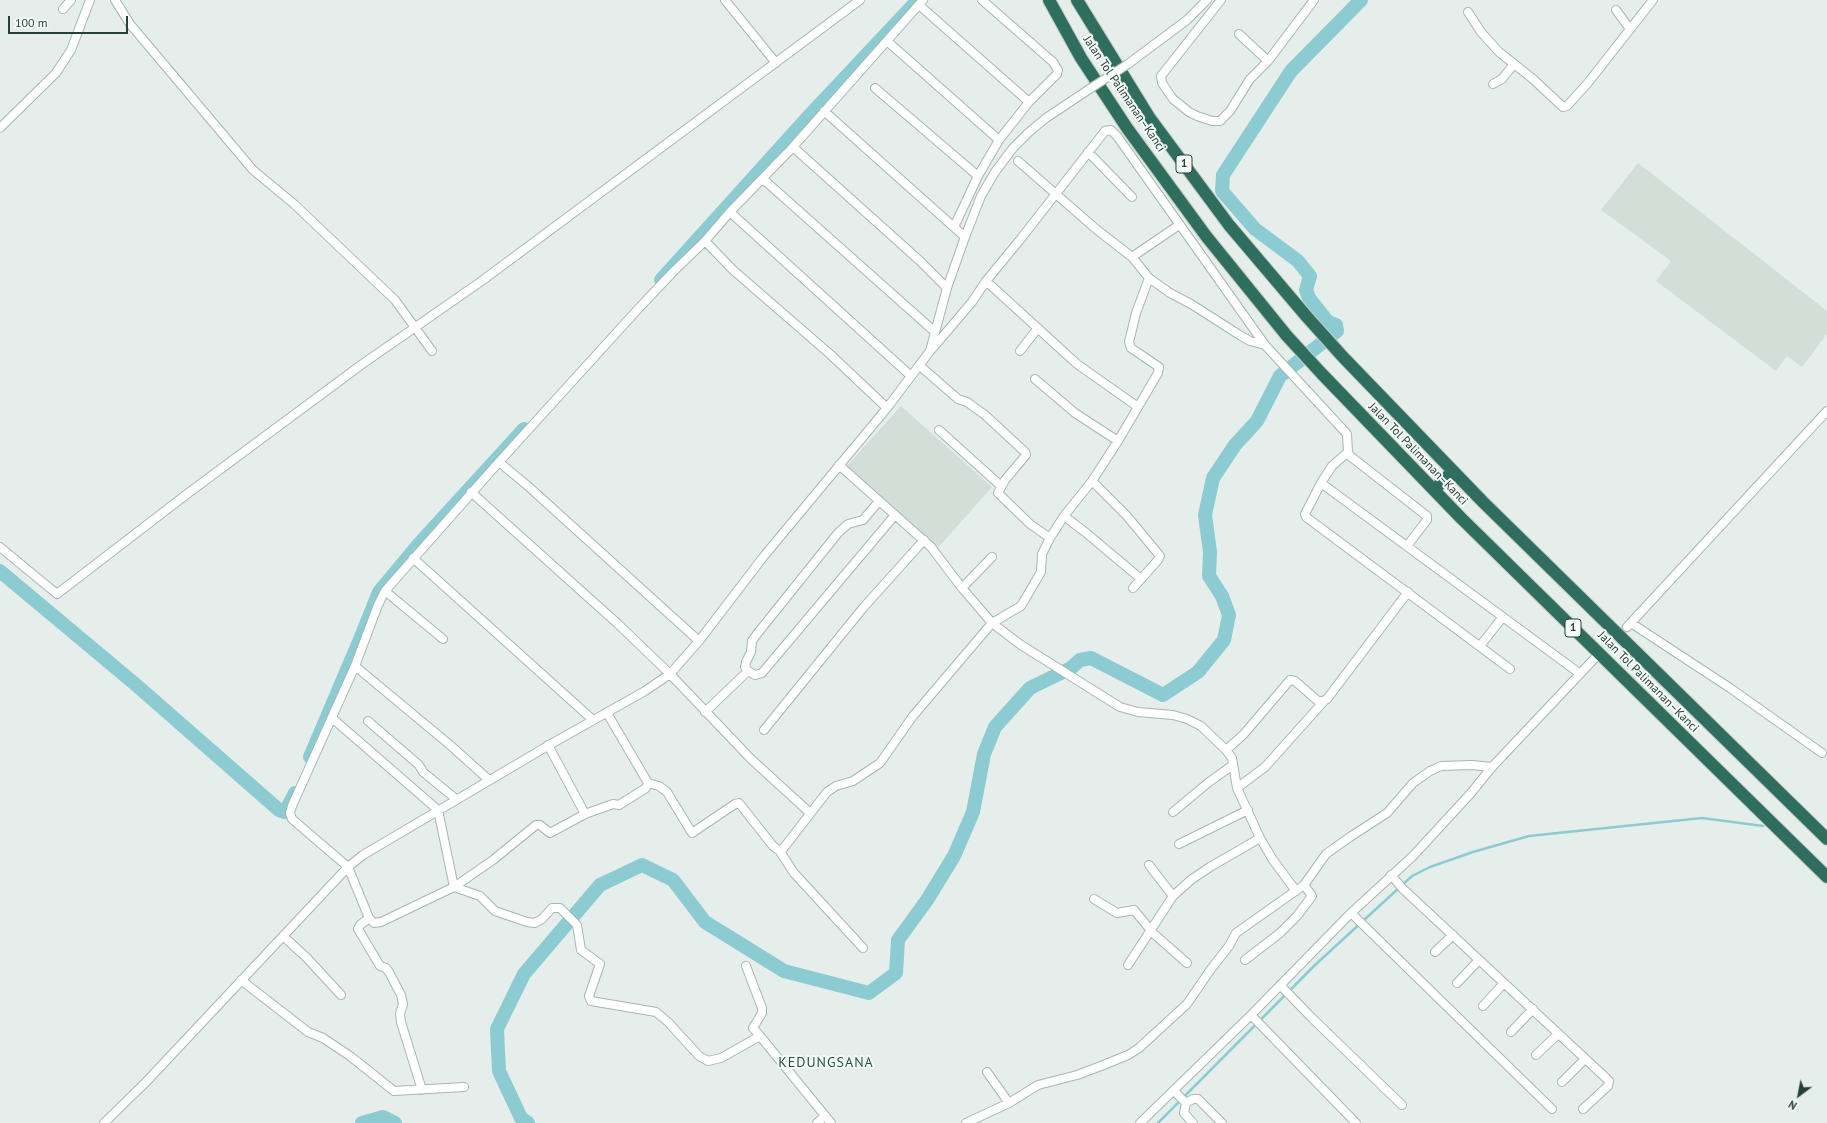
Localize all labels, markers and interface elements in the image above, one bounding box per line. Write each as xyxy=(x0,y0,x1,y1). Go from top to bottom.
scale bar xyxy=(10,8,130,34)
text: 100 m xyxy=(15,15,48,30)
street label: Jalan Tol Palimanan–Kanci xyxy=(1080,33,1168,155)
road number: 1 xyxy=(1176,155,1192,173)
street label: Jalan Tol Palimanan–Kanci xyxy=(1365,400,1471,508)
road number: 1 xyxy=(1565,619,1581,637)
street label: Jalan Tol Palimanan–Kanci xyxy=(1595,629,1701,735)
district label: KEDUNGSANA xyxy=(778,1055,874,1071)
north arrow xyxy=(1779,1075,1819,1115)
text: N xyxy=(1786,1097,1799,1113)

